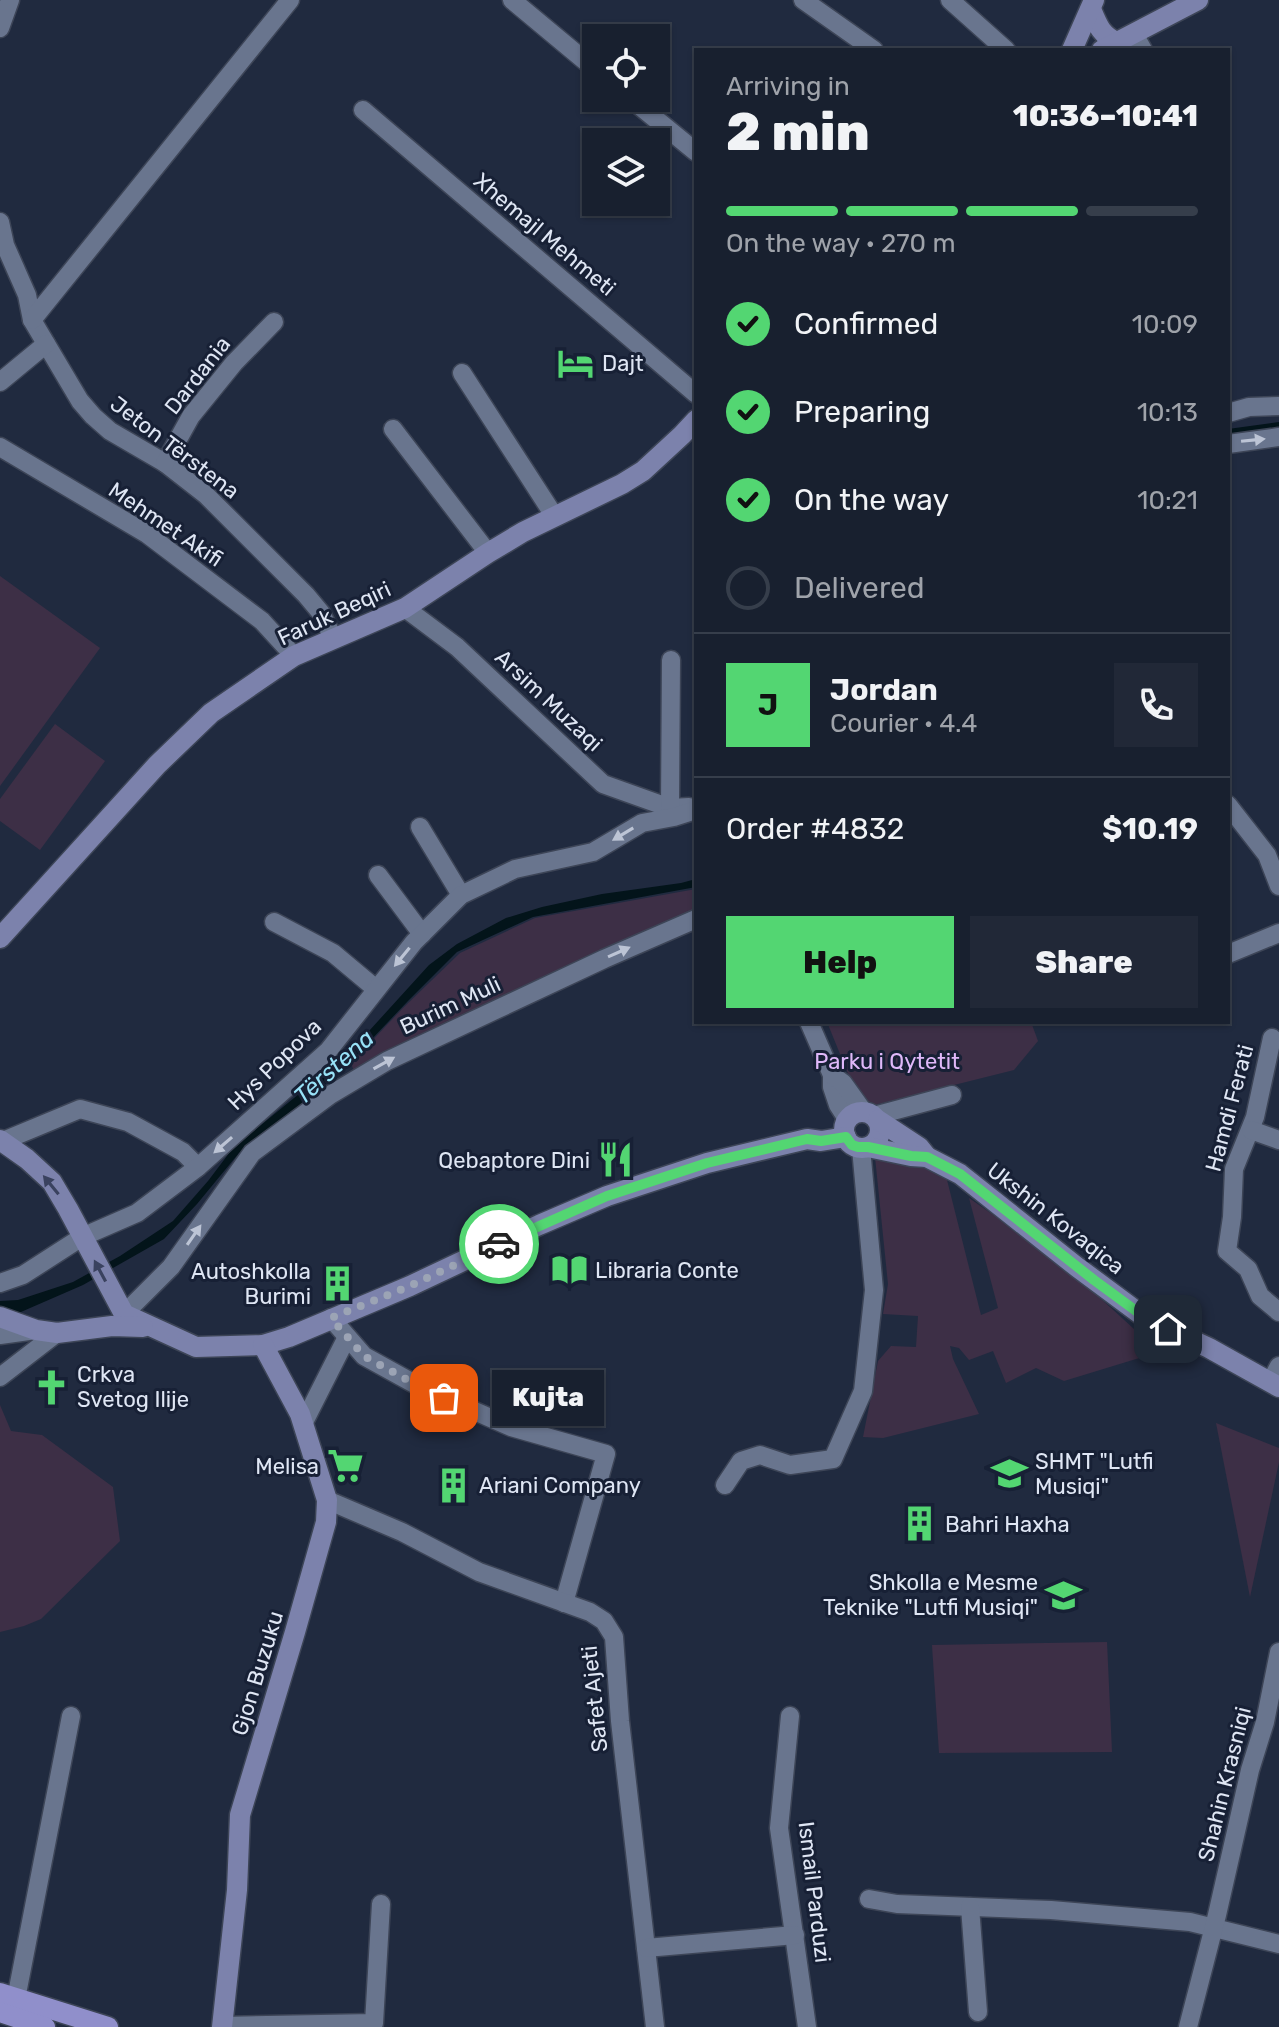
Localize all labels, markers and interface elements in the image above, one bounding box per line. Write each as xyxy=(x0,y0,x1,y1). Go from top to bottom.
map controls xyxy=(582,24,670,216)
button: locate xyxy=(582,24,670,112)
text: Arriving in xyxy=(726,71,850,102)
text: 10:36–10:41 xyxy=(1013,98,1198,134)
text: 2 min xyxy=(726,101,870,163)
button: layers xyxy=(582,128,670,216)
street label: Xhemajl Mehmeti xyxy=(468,167,621,302)
text: On the way · 270 m xyxy=(726,228,956,259)
icon: check xyxy=(726,302,770,346)
text: Confirmed xyxy=(794,306,938,342)
text: 10:09 xyxy=(1132,309,1198,340)
street label: Dardania xyxy=(159,331,236,420)
hotel icon: Dajt xyxy=(557,344,595,382)
place label: Dajt xyxy=(602,350,644,377)
street label: Jeton Tërstena xyxy=(105,390,245,505)
icon: check xyxy=(726,390,770,434)
text: Preparing xyxy=(794,394,930,430)
text: 10:13 xyxy=(1137,397,1198,428)
one-way arrow xyxy=(1241,433,1266,446)
street label: Mehmet Akifi xyxy=(103,476,228,572)
icon: check xyxy=(726,478,770,522)
text: On the way xyxy=(794,482,949,518)
text: 10:21 xyxy=(1137,485,1198,516)
text: Delivered xyxy=(794,570,925,606)
street label: Faruk Beqiri xyxy=(273,576,395,651)
street label: Arsim Muzaqi xyxy=(489,644,608,757)
button: phone xyxy=(1114,663,1198,747)
text: Jordan xyxy=(830,672,938,708)
text: J xyxy=(758,687,778,723)
text: Courier · 4.4 xyxy=(830,708,977,739)
text: Order #4832 xyxy=(726,811,904,847)
text: $10.19 xyxy=(1102,811,1198,847)
one-way arrow xyxy=(612,827,634,841)
button: Help xyxy=(726,916,954,1008)
button: Share xyxy=(970,916,1198,1008)
one-way arrow xyxy=(607,946,630,959)
one-way arrow xyxy=(394,947,411,967)
street label: Burim Muli xyxy=(396,970,505,1041)
street label: Hys Popova xyxy=(222,1013,327,1116)
water label: Tërstena xyxy=(288,1024,380,1110)
street label: Hamdi Ferati xyxy=(1200,1042,1259,1175)
park label: Parku i Qytetit xyxy=(814,1048,960,1075)
one-way arrow xyxy=(372,1057,395,1070)
one-way arrow xyxy=(214,1135,233,1153)
restaurant icon: Qebaptore Dini xyxy=(597,1141,635,1179)
place label: Qebaptore Dini xyxy=(438,1147,590,1174)
street label: Ukshin Kovaqica xyxy=(982,1156,1130,1280)
one-way arrow xyxy=(44,1175,60,1195)
courier xyxy=(459,1204,539,1284)
icon: car xyxy=(477,1222,521,1266)
one-way arrow xyxy=(186,1224,202,1246)
library icon: Libraria Conte xyxy=(550,1251,588,1289)
place label: Libraria Conte xyxy=(595,1257,739,1284)
place label: Autoshkolla Burimi xyxy=(191,1258,311,1310)
one-way arrow xyxy=(93,1259,107,1282)
building icon: Autoshkolla Burimi xyxy=(318,1265,356,1303)
pin xyxy=(1134,1295,1202,1363)
icon: home xyxy=(1146,1307,1190,1351)
place label: Crkva Svetog Ilije xyxy=(77,1361,189,1413)
pin xyxy=(410,1364,478,1432)
church icon: Crkva Svetog Ilije xyxy=(32,1368,70,1406)
callout: Kujta xyxy=(492,1370,604,1426)
icon: bag xyxy=(422,1376,466,1420)
text: Kujta xyxy=(512,1382,584,1413)
supermarket icon: Melisa xyxy=(326,1447,364,1485)
place label: SHMT "Lutfi Musiqi" xyxy=(1035,1448,1154,1500)
place label: Melisa xyxy=(255,1453,319,1480)
school or university icon: SHMT "Lutfi Musiqi" xyxy=(990,1455,1028,1493)
building icon: Ariani Company xyxy=(434,1466,472,1504)
place label: Ariani Company xyxy=(479,1472,641,1499)
building icon: Bahri Haxha xyxy=(900,1505,938,1543)
place label: Bahri Haxha xyxy=(945,1511,1070,1538)
place label: Shkolla e Mesme Teknike "Lutfi Musiqi" xyxy=(823,1569,1038,1621)
school or university icon: Shkolla e Mesme Teknike "Lutfi Musiqi" xyxy=(1045,1576,1083,1614)
street label: Gjon Buzuku xyxy=(226,1608,289,1739)
street label: Safet Ajeti xyxy=(575,1644,614,1753)
street label: Shahin Krasniqi xyxy=(1192,1704,1257,1864)
street label: Ismail Parduzi xyxy=(792,1820,837,1964)

